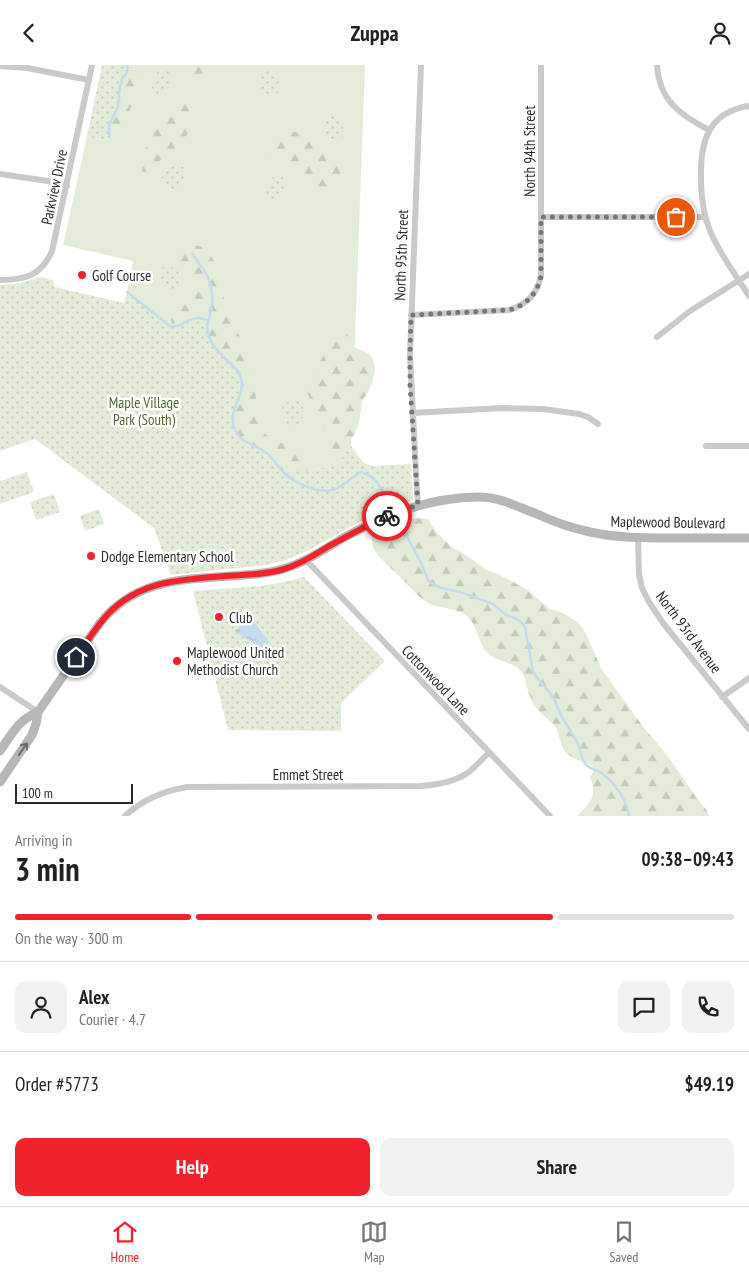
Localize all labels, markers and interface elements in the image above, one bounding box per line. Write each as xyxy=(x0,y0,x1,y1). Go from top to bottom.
icon: back xyxy=(15,19,43,47)
text: Zuppa xyxy=(350,19,399,47)
icon: person xyxy=(706,19,734,47)
street label: North 94th Street xyxy=(520,105,539,197)
street label: Parkview Drive xyxy=(37,148,71,226)
pin xyxy=(655,196,697,238)
icon: bag xyxy=(662,203,690,231)
street label: North 95th Street xyxy=(390,209,412,301)
place label: Golf Course xyxy=(92,266,151,285)
marker: Golf Course xyxy=(76,269,88,281)
park label: Maple Village Park (South) xyxy=(109,393,179,429)
courier xyxy=(362,491,412,541)
icon: bike xyxy=(373,502,401,530)
street label: Maplewood Boulevard xyxy=(610,511,726,533)
place label: Dodge Elementary School xyxy=(101,547,234,566)
marker: Dodge Elementary School xyxy=(85,550,97,562)
street label: North 93rd Avenue xyxy=(652,587,726,677)
place label: Club xyxy=(229,608,252,627)
marker: Club xyxy=(213,611,225,623)
pin xyxy=(55,636,97,678)
street label: Cottonwood Lane xyxy=(398,641,474,719)
icon: home xyxy=(62,643,90,671)
place label: Maplewood United Methodist Church xyxy=(187,643,284,679)
marker: Maplewood United Methodist Church xyxy=(171,655,183,667)
one-way arrow xyxy=(18,742,28,756)
street label: Emmet Street xyxy=(273,765,343,784)
scale bar xyxy=(15,781,132,804)
text: 100 m xyxy=(22,784,53,802)
text: Arriving in xyxy=(15,830,72,850)
text: 09:38–09:43 xyxy=(641,847,734,871)
text: 3 min xyxy=(15,848,80,890)
text: On the way · 300 m xyxy=(15,928,123,948)
button: person xyxy=(15,981,67,1033)
button: chat xyxy=(618,981,670,1033)
button: phone xyxy=(682,981,734,1033)
text: Alex xyxy=(79,985,109,1009)
text: Courier · 4.7 xyxy=(79,1009,146,1029)
text: Order #5773 xyxy=(15,1072,99,1096)
text: $49.19 xyxy=(685,1072,734,1096)
button: Help xyxy=(15,1138,370,1196)
button: Share xyxy=(380,1138,734,1196)
tab: Home xyxy=(111,1218,139,1266)
tab: Map xyxy=(360,1218,388,1266)
tab: Saved xyxy=(610,1218,638,1266)

